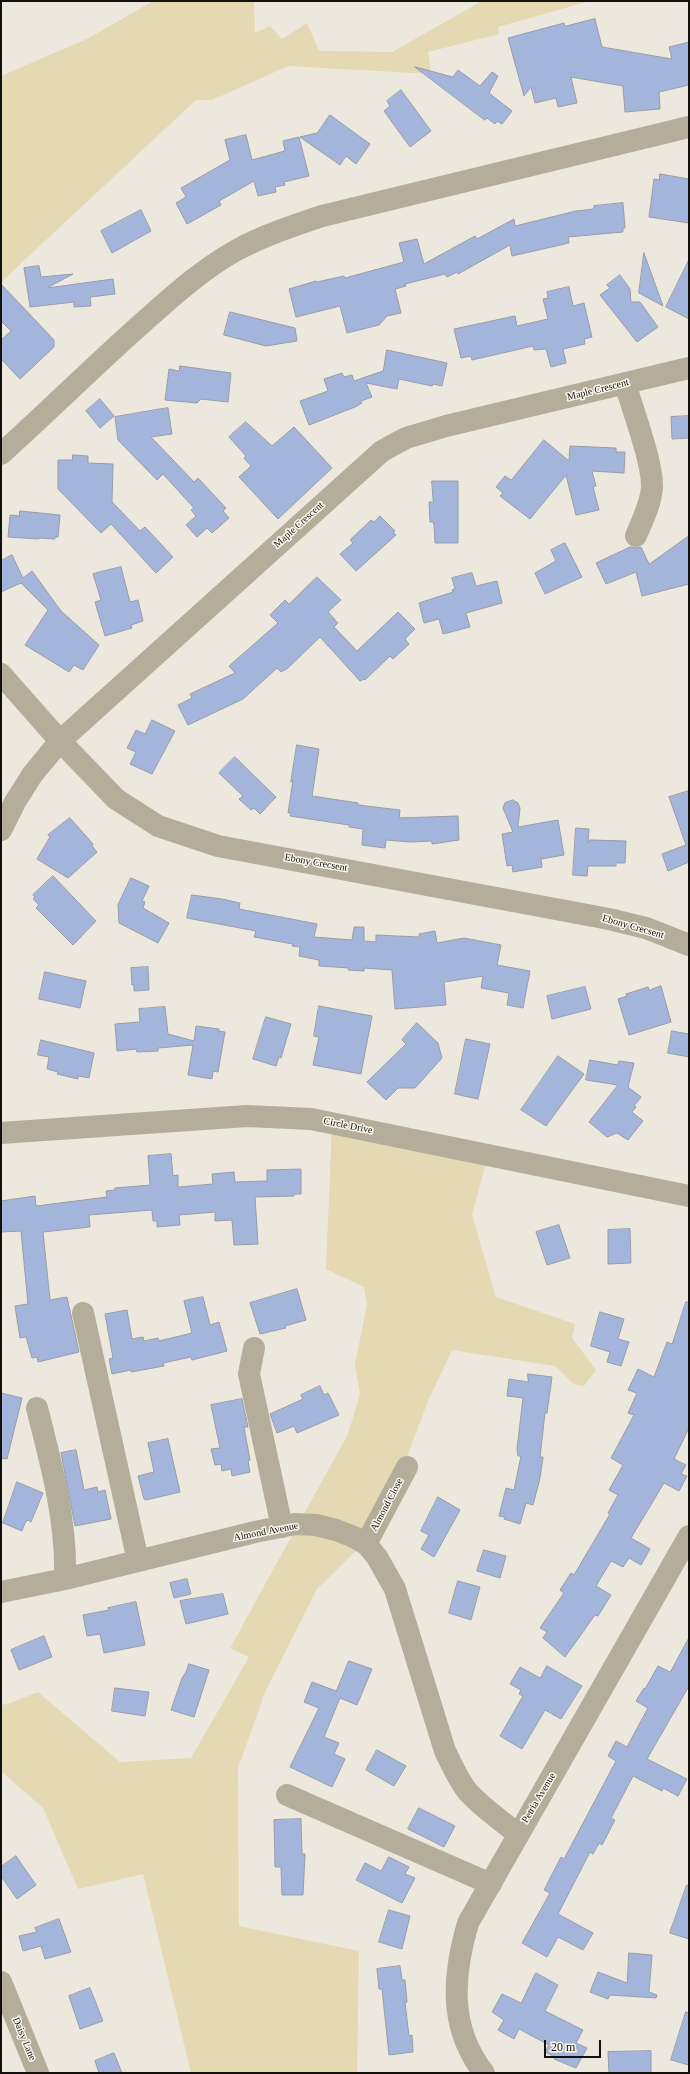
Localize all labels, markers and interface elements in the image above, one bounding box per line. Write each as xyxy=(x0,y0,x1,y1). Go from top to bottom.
street label: Maple Crescent xyxy=(566,377,630,403)
street label: Maple Crescent xyxy=(272,499,326,551)
street label: Ebony Crecsent xyxy=(284,852,348,874)
street label: Ebony Crecsent xyxy=(601,912,665,942)
street label: Circle Drive xyxy=(322,1115,374,1137)
street label: Almond Close xyxy=(368,1477,406,1533)
street label: Almond Avenue xyxy=(233,1520,299,1544)
street label: Petria Avenue xyxy=(519,1771,559,1825)
street label: Daisy Lane xyxy=(10,2016,38,2062)
scale bar xyxy=(546,2032,603,2058)
text: 20 m xyxy=(551,2040,575,2054)

